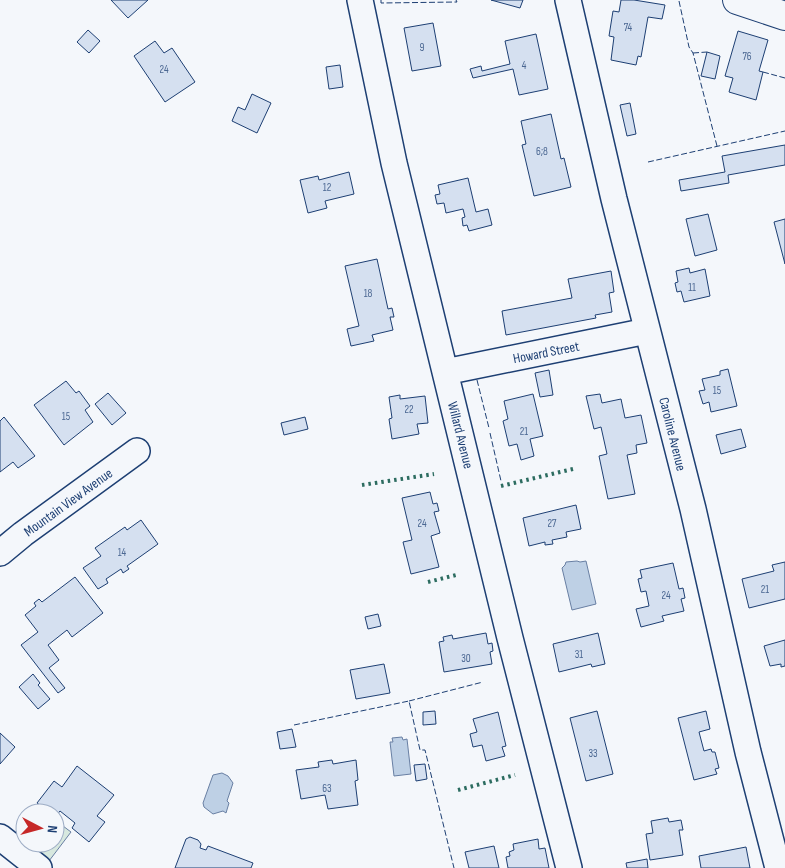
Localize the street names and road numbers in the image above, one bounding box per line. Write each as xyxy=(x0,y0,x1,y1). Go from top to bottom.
street label: Howard Street xyxy=(511,338,581,367)
street label: Caroline Avenue xyxy=(655,396,690,473)
street label: Willard Avenue xyxy=(444,400,477,470)
street label: Mountain View Avenue xyxy=(21,465,116,540)

